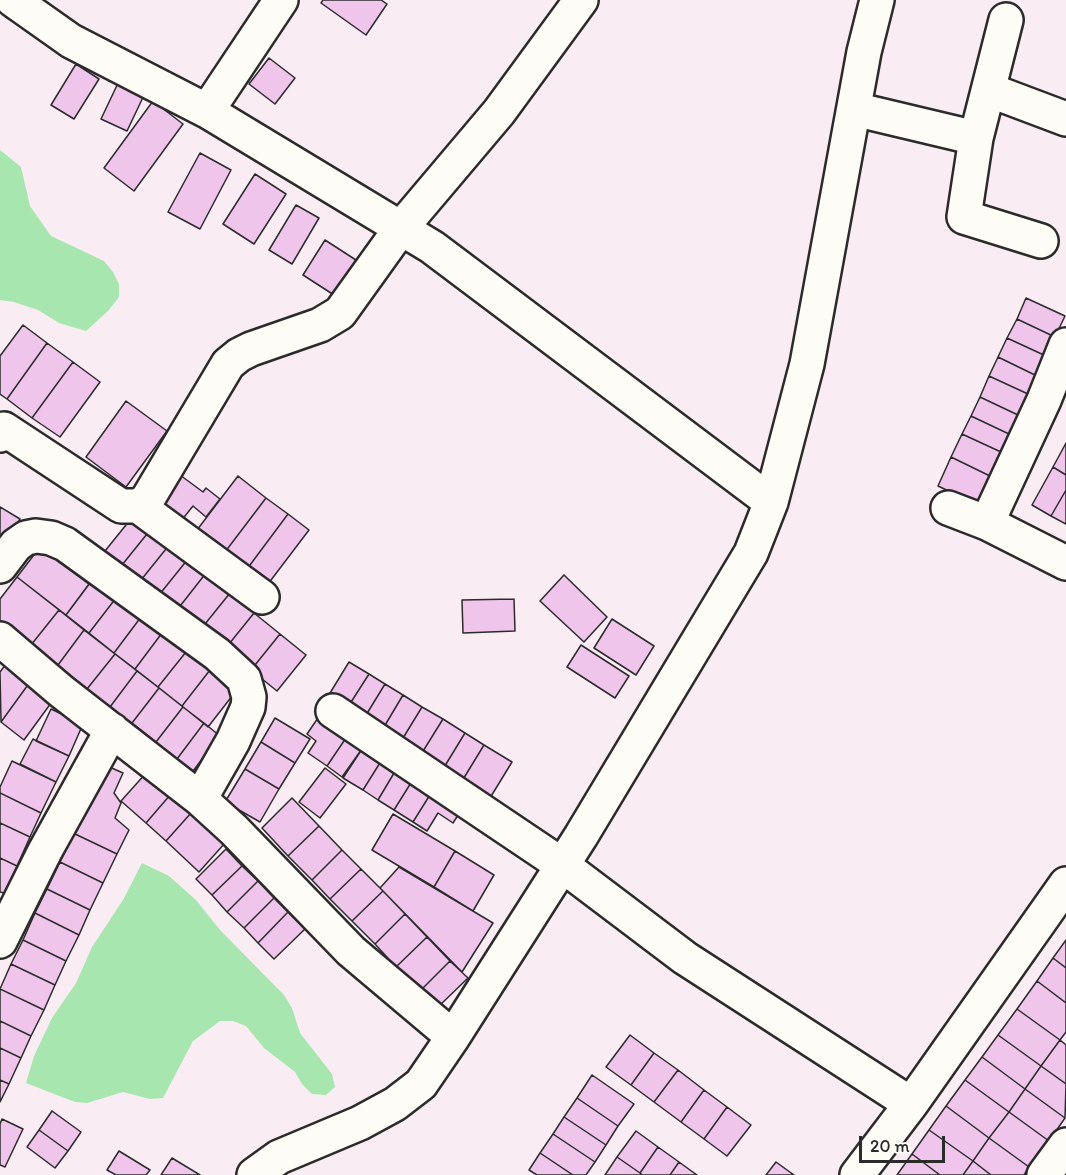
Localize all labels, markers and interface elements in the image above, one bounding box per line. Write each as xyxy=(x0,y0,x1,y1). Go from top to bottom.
scale bar xyxy=(862,1124,948,1162)
text: 20 m xyxy=(870,1135,910,1157)

